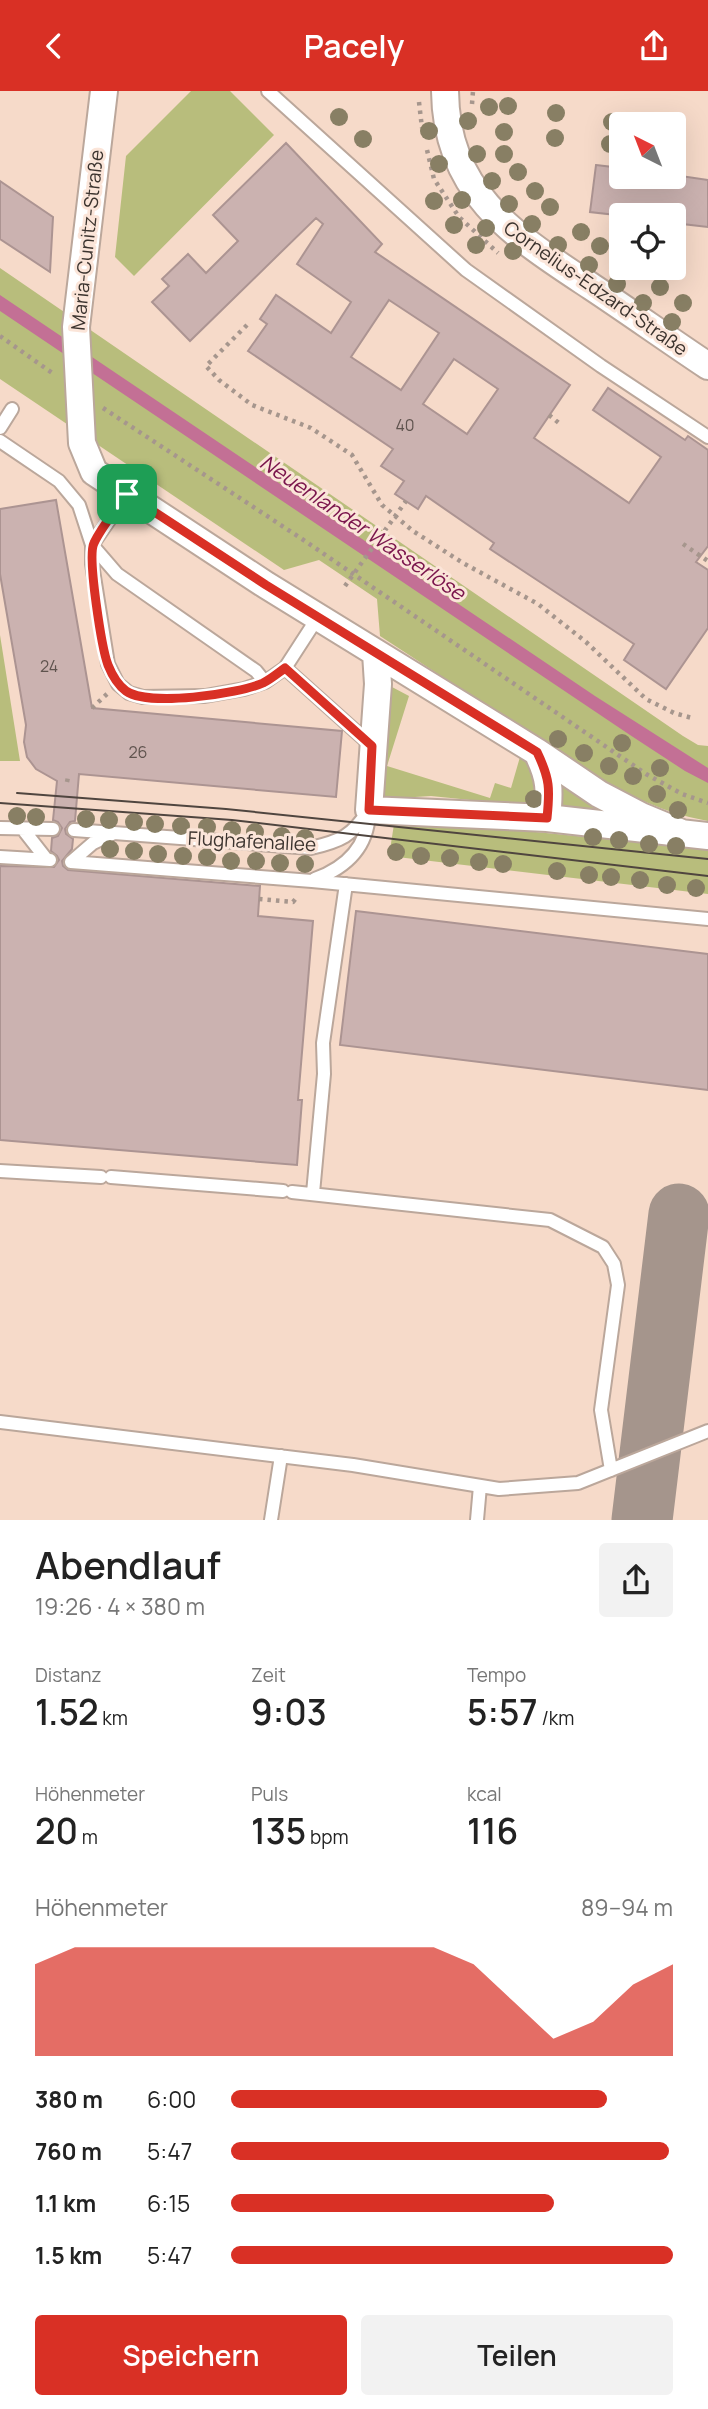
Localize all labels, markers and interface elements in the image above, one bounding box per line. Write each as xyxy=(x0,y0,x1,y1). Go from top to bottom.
text: Pacely xyxy=(304,24,404,68)
icon: back xyxy=(35,27,73,65)
icon: share xyxy=(635,27,673,65)
north arrow xyxy=(609,112,686,189)
map controls xyxy=(609,112,686,280)
street label: Maria-Cunitz-Straße xyxy=(65,148,109,332)
button: locate xyxy=(609,203,686,280)
street label: Cornelius-Edzard-Straße xyxy=(499,215,693,361)
house number: 40 xyxy=(395,414,415,436)
water label: Neuenlander Wasserlöse xyxy=(255,448,472,607)
pin xyxy=(97,464,157,524)
icon: arrive xyxy=(108,475,146,513)
house number: 24 xyxy=(40,655,58,677)
house number: 26 xyxy=(128,741,148,763)
street label: Flughafenallee xyxy=(187,825,317,857)
text: Abendlauf xyxy=(35,1538,221,1590)
button: share xyxy=(599,1543,673,1617)
text: 19:26 · 4 × 380 m xyxy=(35,1590,205,1622)
text: Distanz xyxy=(35,1662,102,1688)
text: Zeit xyxy=(251,1662,286,1688)
text: Tempo xyxy=(467,1662,526,1688)
text: 1.52 xyxy=(35,1688,98,1736)
text: 9:03 xyxy=(251,1688,327,1736)
text: 5:57 xyxy=(467,1688,538,1736)
text: km xyxy=(98,1705,128,1731)
text: /km xyxy=(538,1705,574,1731)
text: Höhenmeter xyxy=(35,1781,145,1807)
text: Puls xyxy=(251,1781,288,1807)
text: kcal xyxy=(467,1781,502,1807)
text: 20 xyxy=(35,1807,78,1855)
text: 135 xyxy=(251,1807,306,1855)
text: 116 xyxy=(467,1807,518,1855)
text: m xyxy=(78,1824,98,1850)
text: bpm xyxy=(306,1824,349,1850)
text: Höhenmeter xyxy=(35,1891,168,1923)
text: 89–94 m xyxy=(581,1891,673,1923)
text: 380 m xyxy=(35,2083,103,2115)
text: 6:00 xyxy=(147,2083,196,2115)
text: 760 m xyxy=(35,2135,102,2167)
text: 5:47 xyxy=(147,2135,192,2167)
text: 1.1 km xyxy=(35,2187,96,2219)
text: 6:15 xyxy=(147,2187,190,2219)
text: 1.5 km xyxy=(35,2239,102,2271)
text: 5:47 xyxy=(147,2239,192,2271)
button: Speichern xyxy=(35,2315,347,2395)
button: Teilen xyxy=(361,2315,673,2395)

